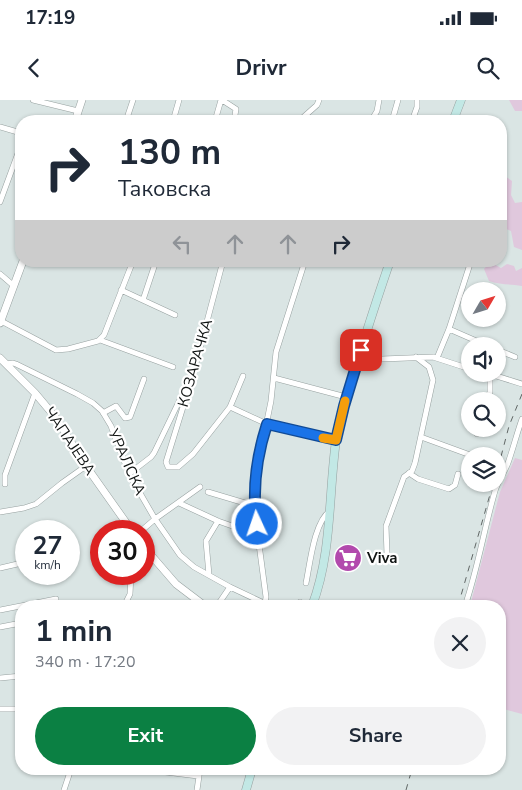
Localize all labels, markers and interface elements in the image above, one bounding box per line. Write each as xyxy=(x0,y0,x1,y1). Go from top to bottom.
text: 17:19 xyxy=(25,5,75,31)
text: Drivr xyxy=(235,53,287,83)
icon: back xyxy=(20,54,48,82)
icon: search xyxy=(474,54,502,82)
text: 130 m xyxy=(118,129,221,176)
icon: right xyxy=(35,135,100,200)
text: Таковска xyxy=(118,174,211,204)
icon: left xyxy=(168,230,196,258)
icon: ahead xyxy=(221,230,249,258)
icon: ahead xyxy=(274,230,302,258)
icon: right xyxy=(327,230,355,258)
north arrow xyxy=(461,282,506,328)
map controls xyxy=(461,282,506,492)
street label: КОЗАРАЧКА xyxy=(173,317,217,409)
pin xyxy=(340,329,382,371)
icon: arrive xyxy=(347,336,375,364)
button: sound xyxy=(461,337,506,382)
button: search xyxy=(461,392,506,437)
street label: ЧАПАЈЕВА xyxy=(40,403,100,479)
street label: УРАЛСКА xyxy=(103,425,150,498)
button: layers xyxy=(461,447,506,492)
position arrow xyxy=(230,497,282,549)
speed limit sign: 30 xyxy=(90,520,155,585)
text: 27 xyxy=(32,529,63,563)
supermarket icon: Viva xyxy=(333,543,363,573)
place label: Viva xyxy=(366,548,397,568)
text: km/h xyxy=(34,557,61,573)
text: 1 min xyxy=(35,611,113,652)
button: close xyxy=(434,617,486,669)
text: 340 m · 17:20 xyxy=(35,651,136,673)
button: Exit xyxy=(35,707,256,765)
button: Share xyxy=(266,707,486,765)

